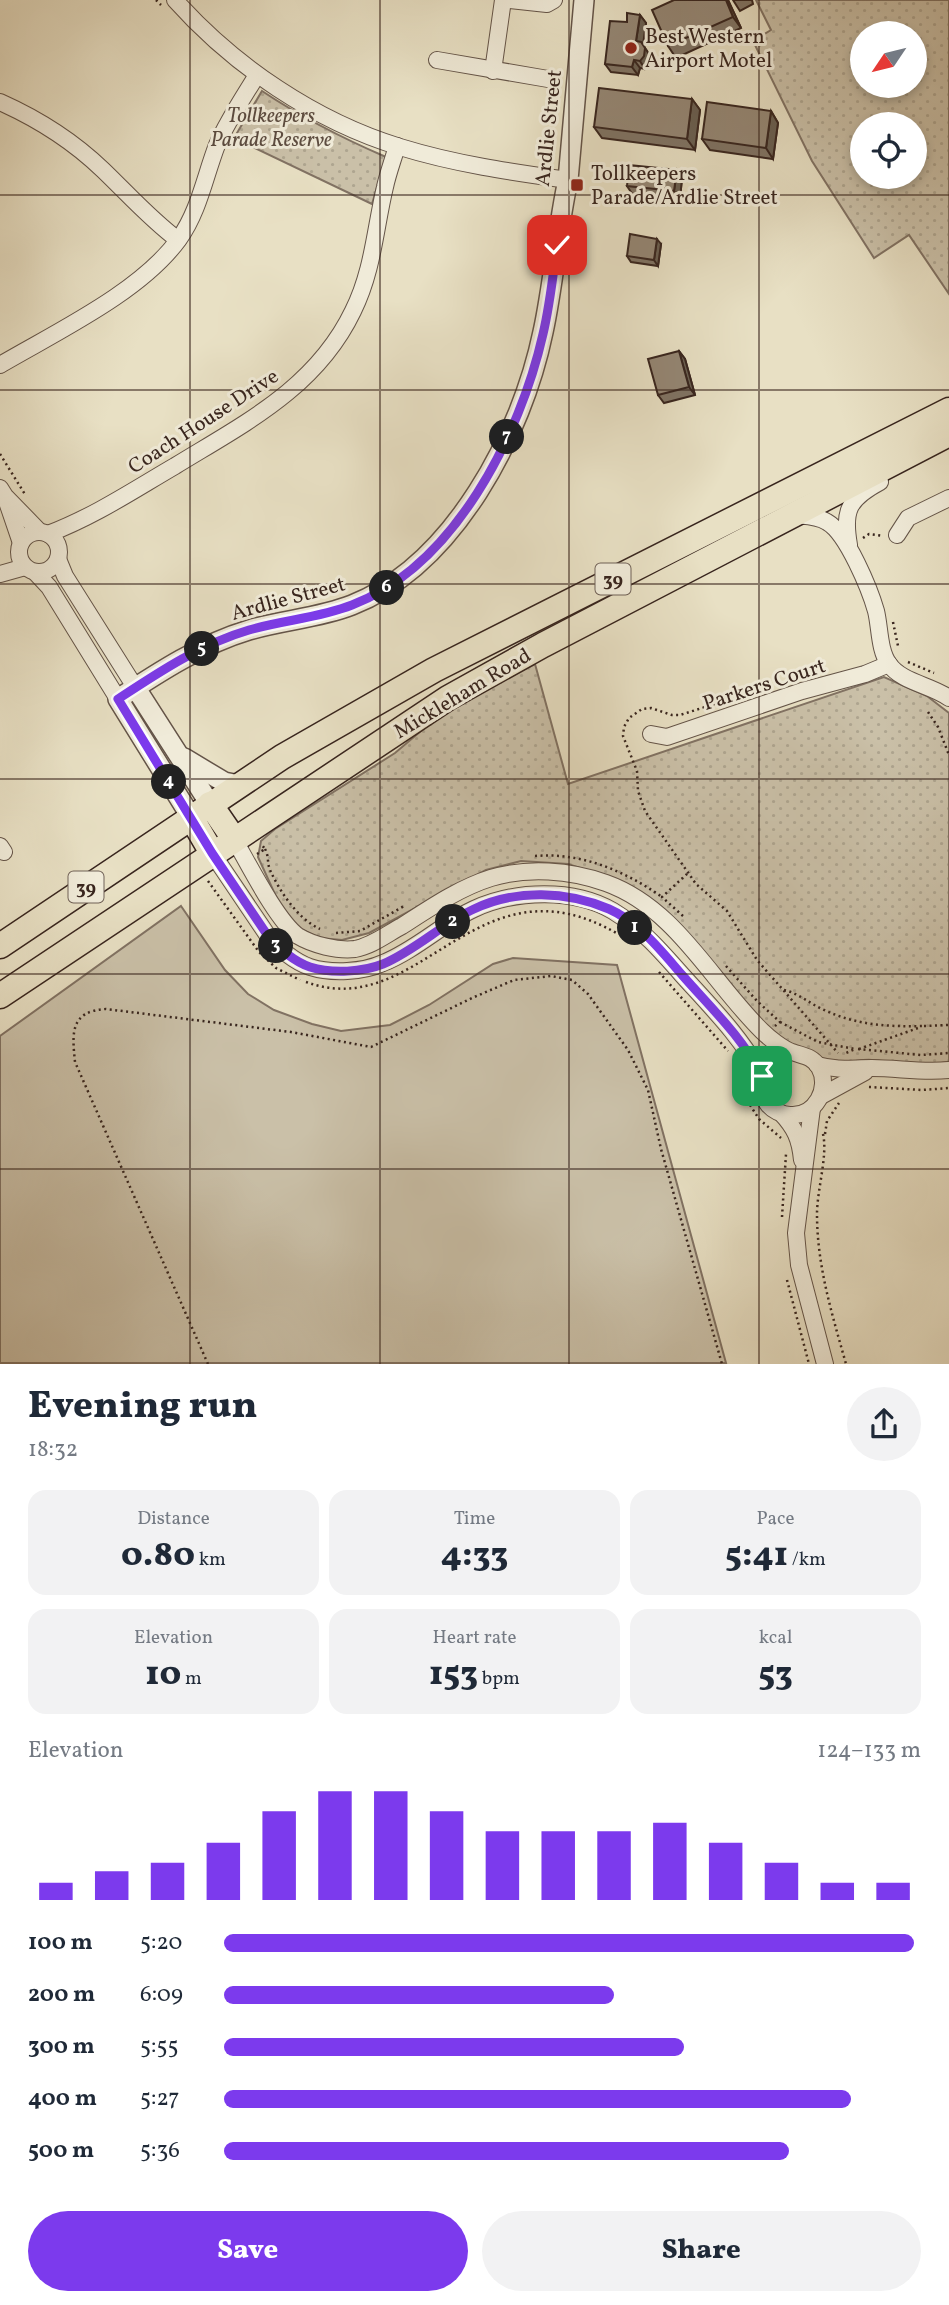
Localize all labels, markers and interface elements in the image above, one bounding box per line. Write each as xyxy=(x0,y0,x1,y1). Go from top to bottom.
north arrow xyxy=(850,21,928,98)
map controls xyxy=(850,21,927,189)
place label: Best Western Airport Motel xyxy=(645,23,772,76)
marker: Best Western Airport Motel xyxy=(623,40,639,56)
street label: Ardlie Street xyxy=(529,68,570,188)
park label: Tollkeepers Parade Reserve xyxy=(210,102,332,155)
button: locate xyxy=(850,112,927,189)
place label: Tollkeepers Parade/Ardlie Street xyxy=(591,160,778,213)
marker: Tollkeepers Parade/Ardlie Street xyxy=(569,177,585,193)
pin xyxy=(527,215,587,275)
icon: check xyxy=(538,226,576,264)
street label: Coach House Drive xyxy=(123,363,285,482)
pin: 7 xyxy=(490,420,524,454)
text: 7 xyxy=(502,423,511,449)
road number: 39 xyxy=(596,564,630,594)
street label: Ardlie Street xyxy=(228,570,349,629)
pin: 6 xyxy=(370,570,404,606)
text: 6 xyxy=(381,574,392,600)
pin: 5 xyxy=(184,632,220,666)
text: 5 xyxy=(197,635,206,661)
street label: Mickleham Road xyxy=(389,642,537,747)
street label: Parkers Court xyxy=(699,652,830,719)
pin: 4 xyxy=(152,764,186,800)
text: 4 xyxy=(163,768,174,794)
road number: 39 xyxy=(68,872,104,902)
pin: 2 xyxy=(435,904,470,940)
text: 2 xyxy=(448,908,457,934)
pin: 1 xyxy=(618,911,652,946)
text: 1 xyxy=(631,914,638,940)
pin: 3 xyxy=(258,928,294,964)
text: 3 xyxy=(271,932,280,958)
pin xyxy=(732,1046,792,1106)
icon: arrive xyxy=(743,1057,781,1095)
text: Evening run xyxy=(28,1381,258,1434)
button: share xyxy=(847,1387,921,1461)
text: 18:32 xyxy=(28,1434,78,1466)
text: Distance xyxy=(137,1506,210,1532)
text: Time xyxy=(454,1506,495,1532)
text: Pace xyxy=(756,1506,795,1532)
text: 0.80 xyxy=(121,1532,195,1580)
text: 4:33 xyxy=(441,1532,508,1580)
text: 5:41 xyxy=(725,1532,788,1580)
text: km xyxy=(195,1547,226,1573)
text: /km xyxy=(788,1547,826,1573)
text: Elevation xyxy=(134,1625,213,1651)
text: Heart rate xyxy=(433,1625,516,1651)
text: kcal xyxy=(759,1625,792,1651)
text: 10 xyxy=(145,1651,181,1699)
text: 153 xyxy=(429,1651,478,1699)
text: 53 xyxy=(758,1651,793,1699)
text: m xyxy=(181,1666,202,1692)
text: bpm xyxy=(478,1666,520,1692)
text: Elevation xyxy=(28,1735,124,1767)
text: 124–133 m xyxy=(817,1735,921,1767)
text: 100 m xyxy=(28,1927,93,1959)
text: 5:20 xyxy=(140,1927,182,1959)
text: 200 m xyxy=(28,1979,95,2011)
text: 6:09 xyxy=(140,1979,183,2011)
text: 300 m xyxy=(28,2031,95,2063)
text: 5:55 xyxy=(140,2031,179,2063)
text: 400 m xyxy=(28,2083,97,2115)
text: 5:27 xyxy=(140,2083,179,2115)
text: 500 m xyxy=(28,2135,94,2167)
text: 5:36 xyxy=(140,2135,180,2167)
button: Save xyxy=(28,2211,468,2291)
button: Share xyxy=(482,2211,921,2291)

